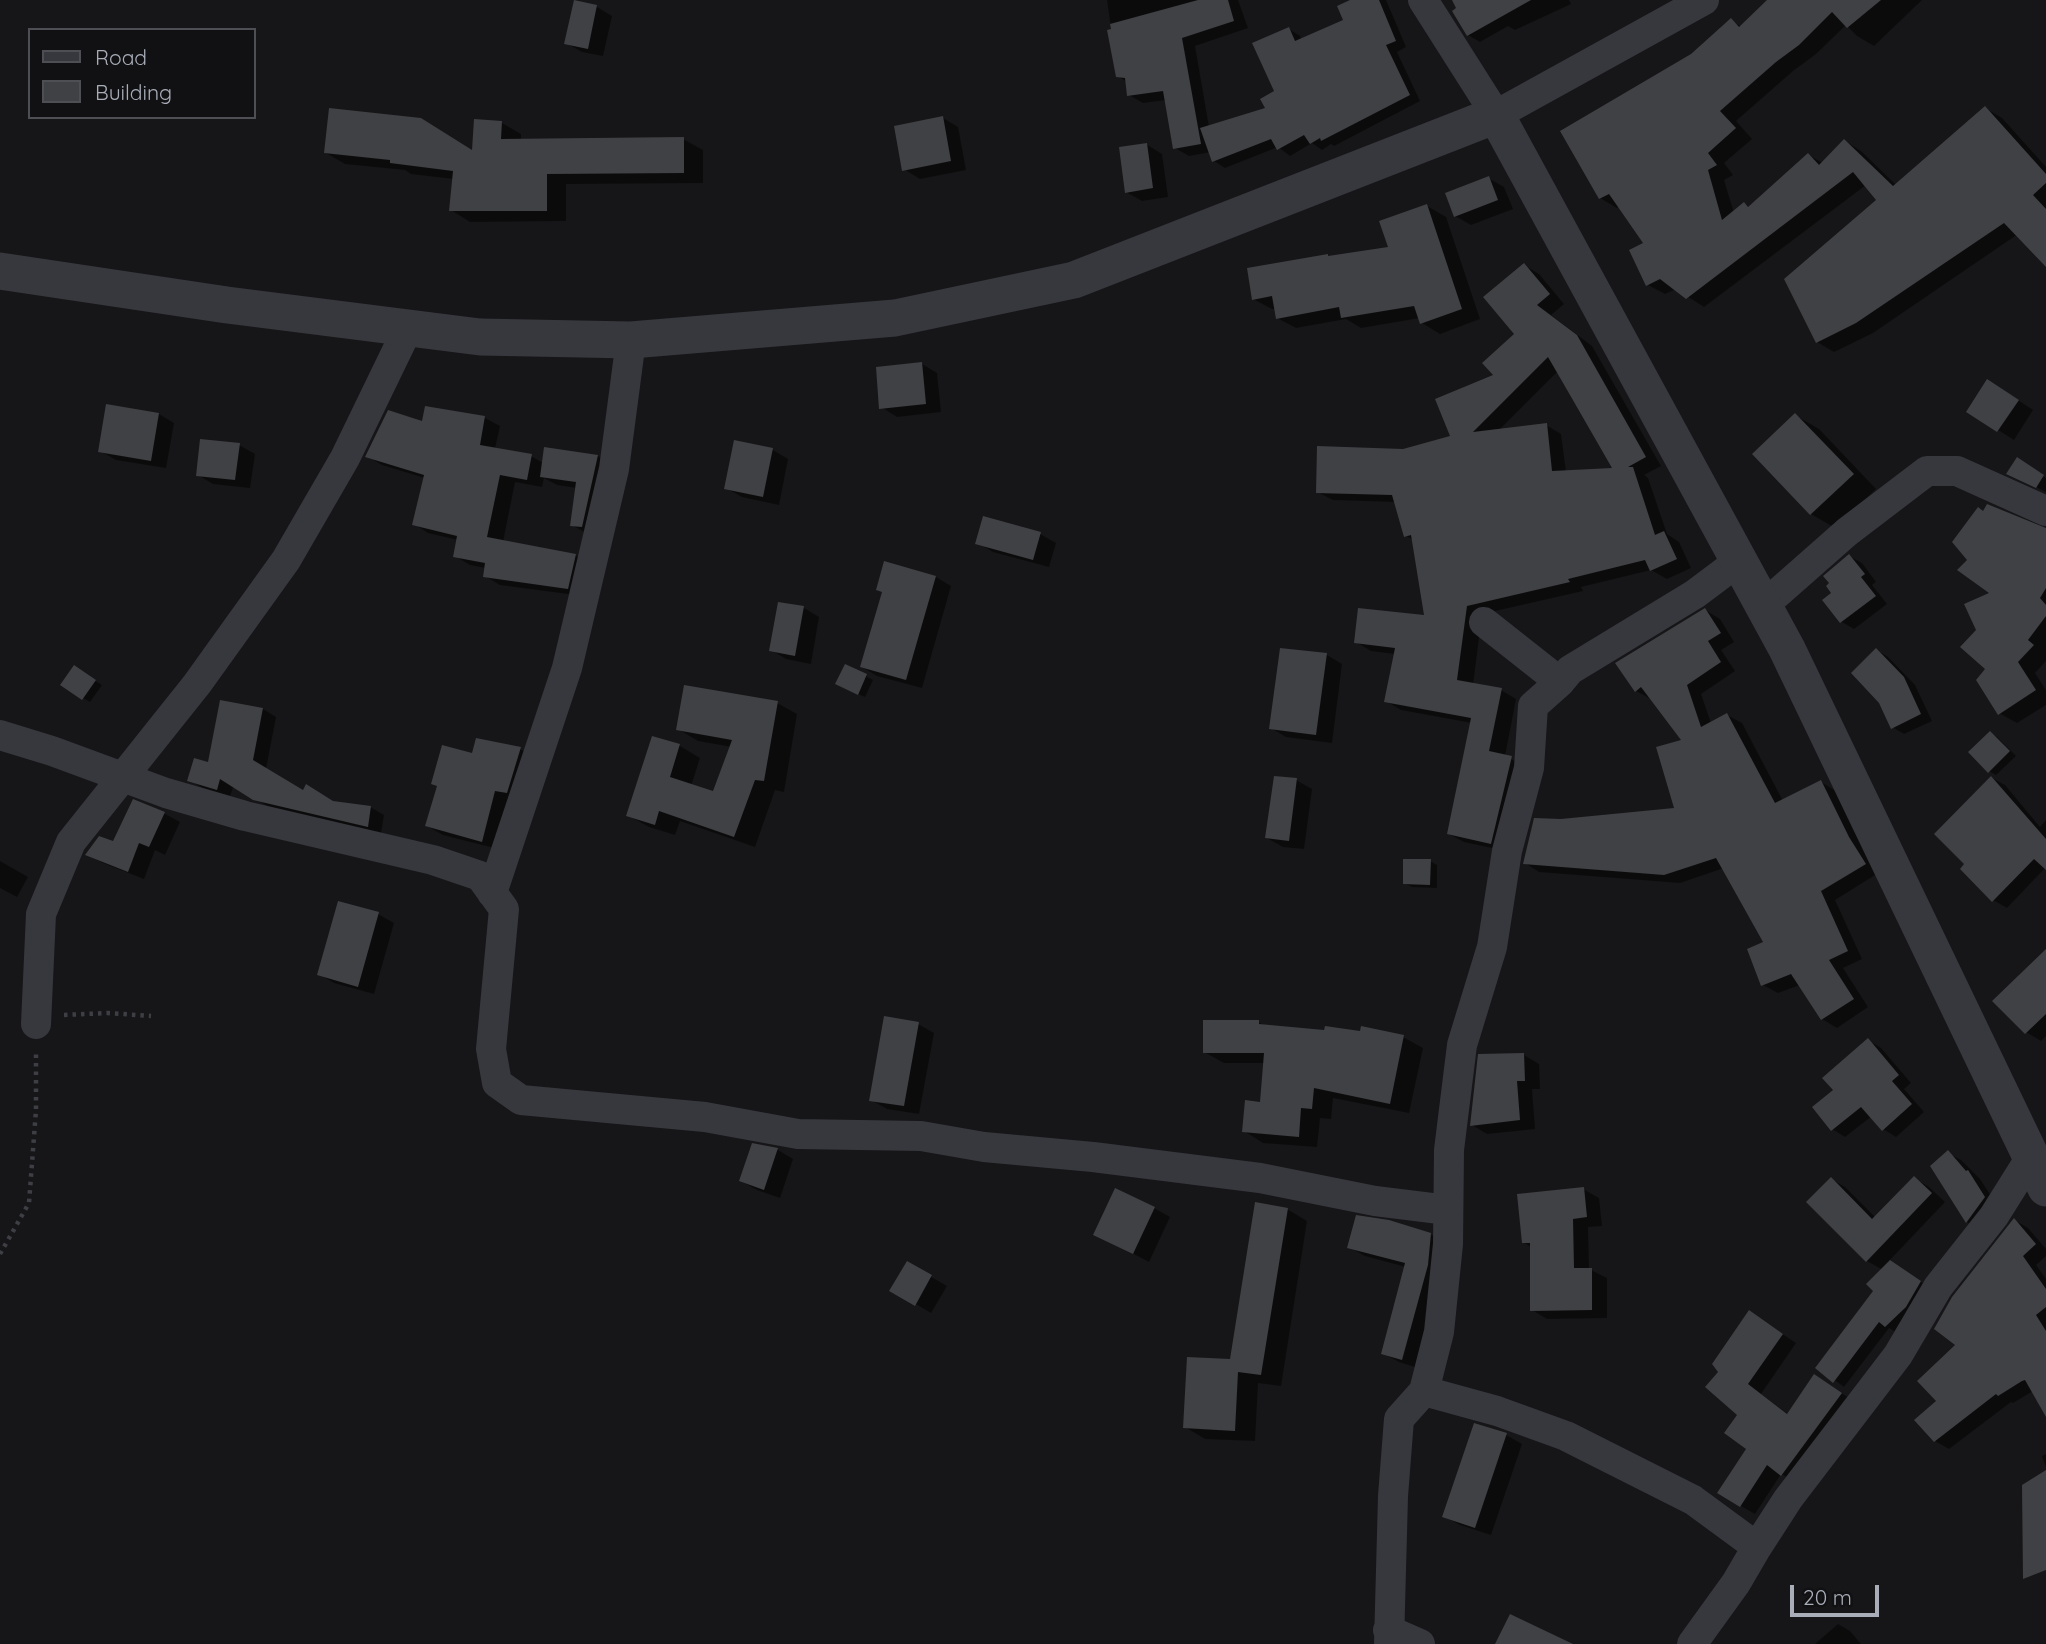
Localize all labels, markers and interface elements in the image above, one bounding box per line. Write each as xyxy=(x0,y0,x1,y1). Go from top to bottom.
legend xyxy=(28,28,256,119)
text: Road xyxy=(95,44,147,70)
text: Building xyxy=(95,79,172,105)
scale bar xyxy=(1794,1570,1883,1614)
text: 20 m xyxy=(1803,1584,1852,1610)

